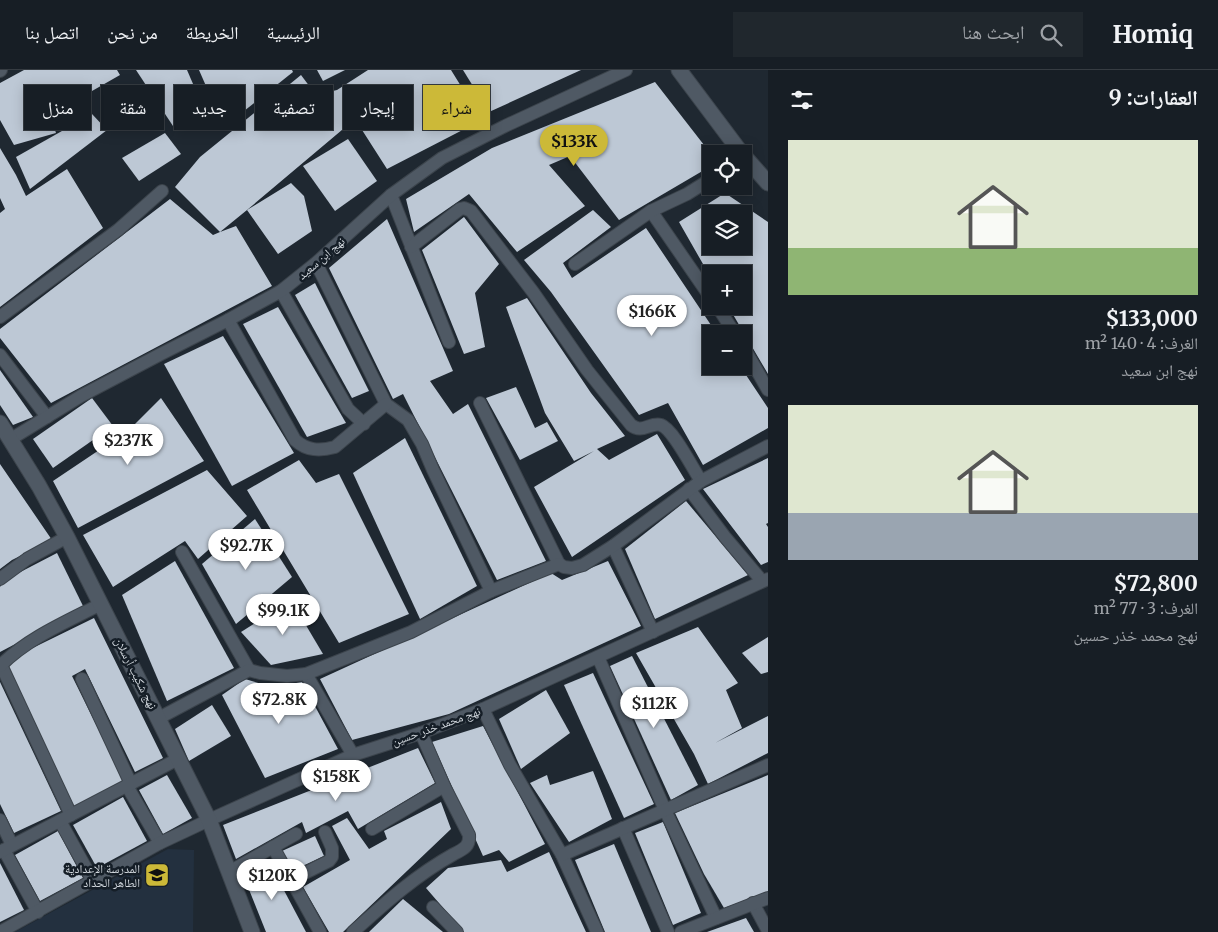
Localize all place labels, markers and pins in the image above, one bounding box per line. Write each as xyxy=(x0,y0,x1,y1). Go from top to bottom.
pin: $133K xyxy=(539,124,609,167)
pin: $166K xyxy=(617,294,687,337)
pin: $237K xyxy=(93,424,163,466)
pin: $92.7K xyxy=(205,528,287,571)
pin: $99.1K xyxy=(242,594,324,636)
pin: $72.8K xyxy=(238,682,320,725)
pin: $112K xyxy=(619,686,689,729)
pin: $158K xyxy=(301,760,371,802)
pin: $120K xyxy=(237,858,307,901)
place label: المدرسة الإعدادية الطاهر الحداد xyxy=(65,861,140,890)
school or university icon: المدرسة الإعدادية الطاهر الحداد xyxy=(144,862,170,888)

